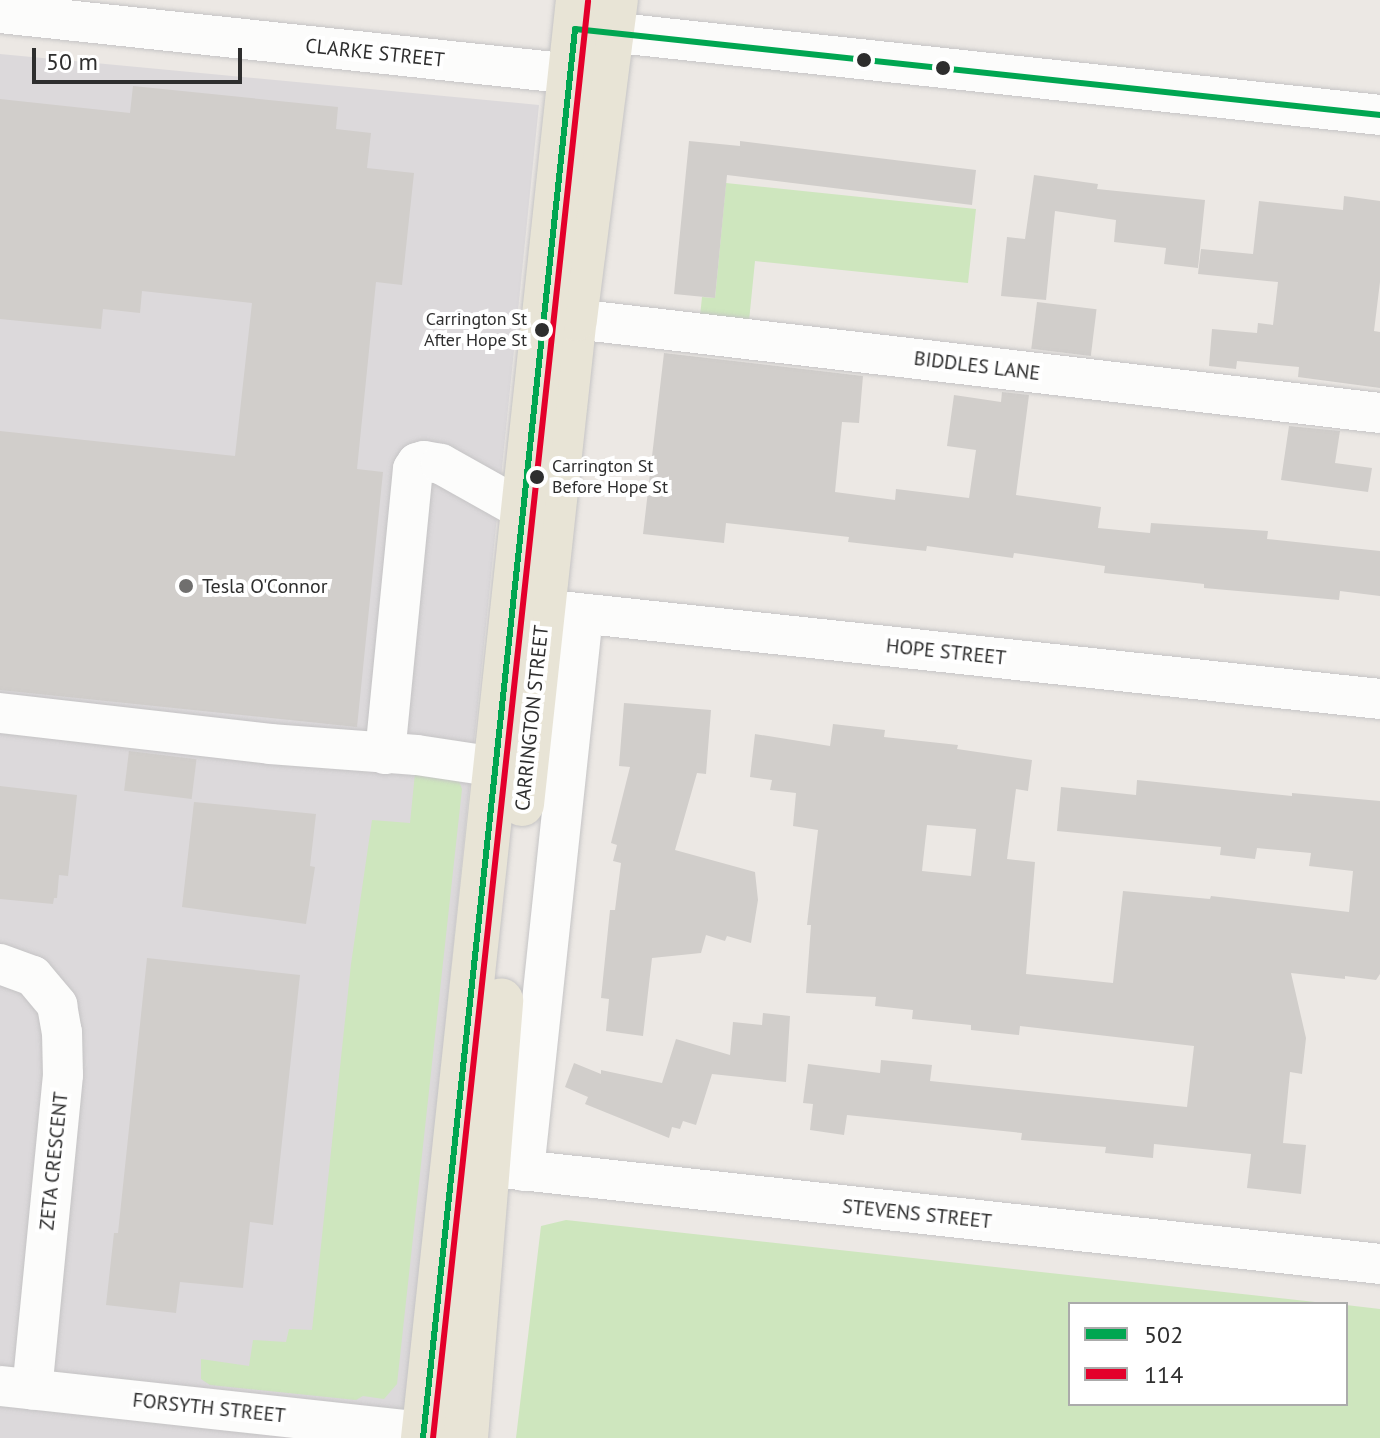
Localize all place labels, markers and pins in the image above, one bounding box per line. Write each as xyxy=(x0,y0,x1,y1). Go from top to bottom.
unlabelled marker xyxy=(856,52,872,68)
unlabelled marker xyxy=(935,60,951,76)
place label: Carrington St After Hope St xyxy=(424,309,527,352)
marker: Carrington St After Hope St xyxy=(534,322,550,338)
place label: Carrington St Before Hope St xyxy=(552,456,668,498)
marker: Carrington St Before Hope St xyxy=(529,469,545,485)
place label: Tesla O'Connor xyxy=(202,574,327,598)
marker: Tesla O'Connor xyxy=(177,577,195,595)

